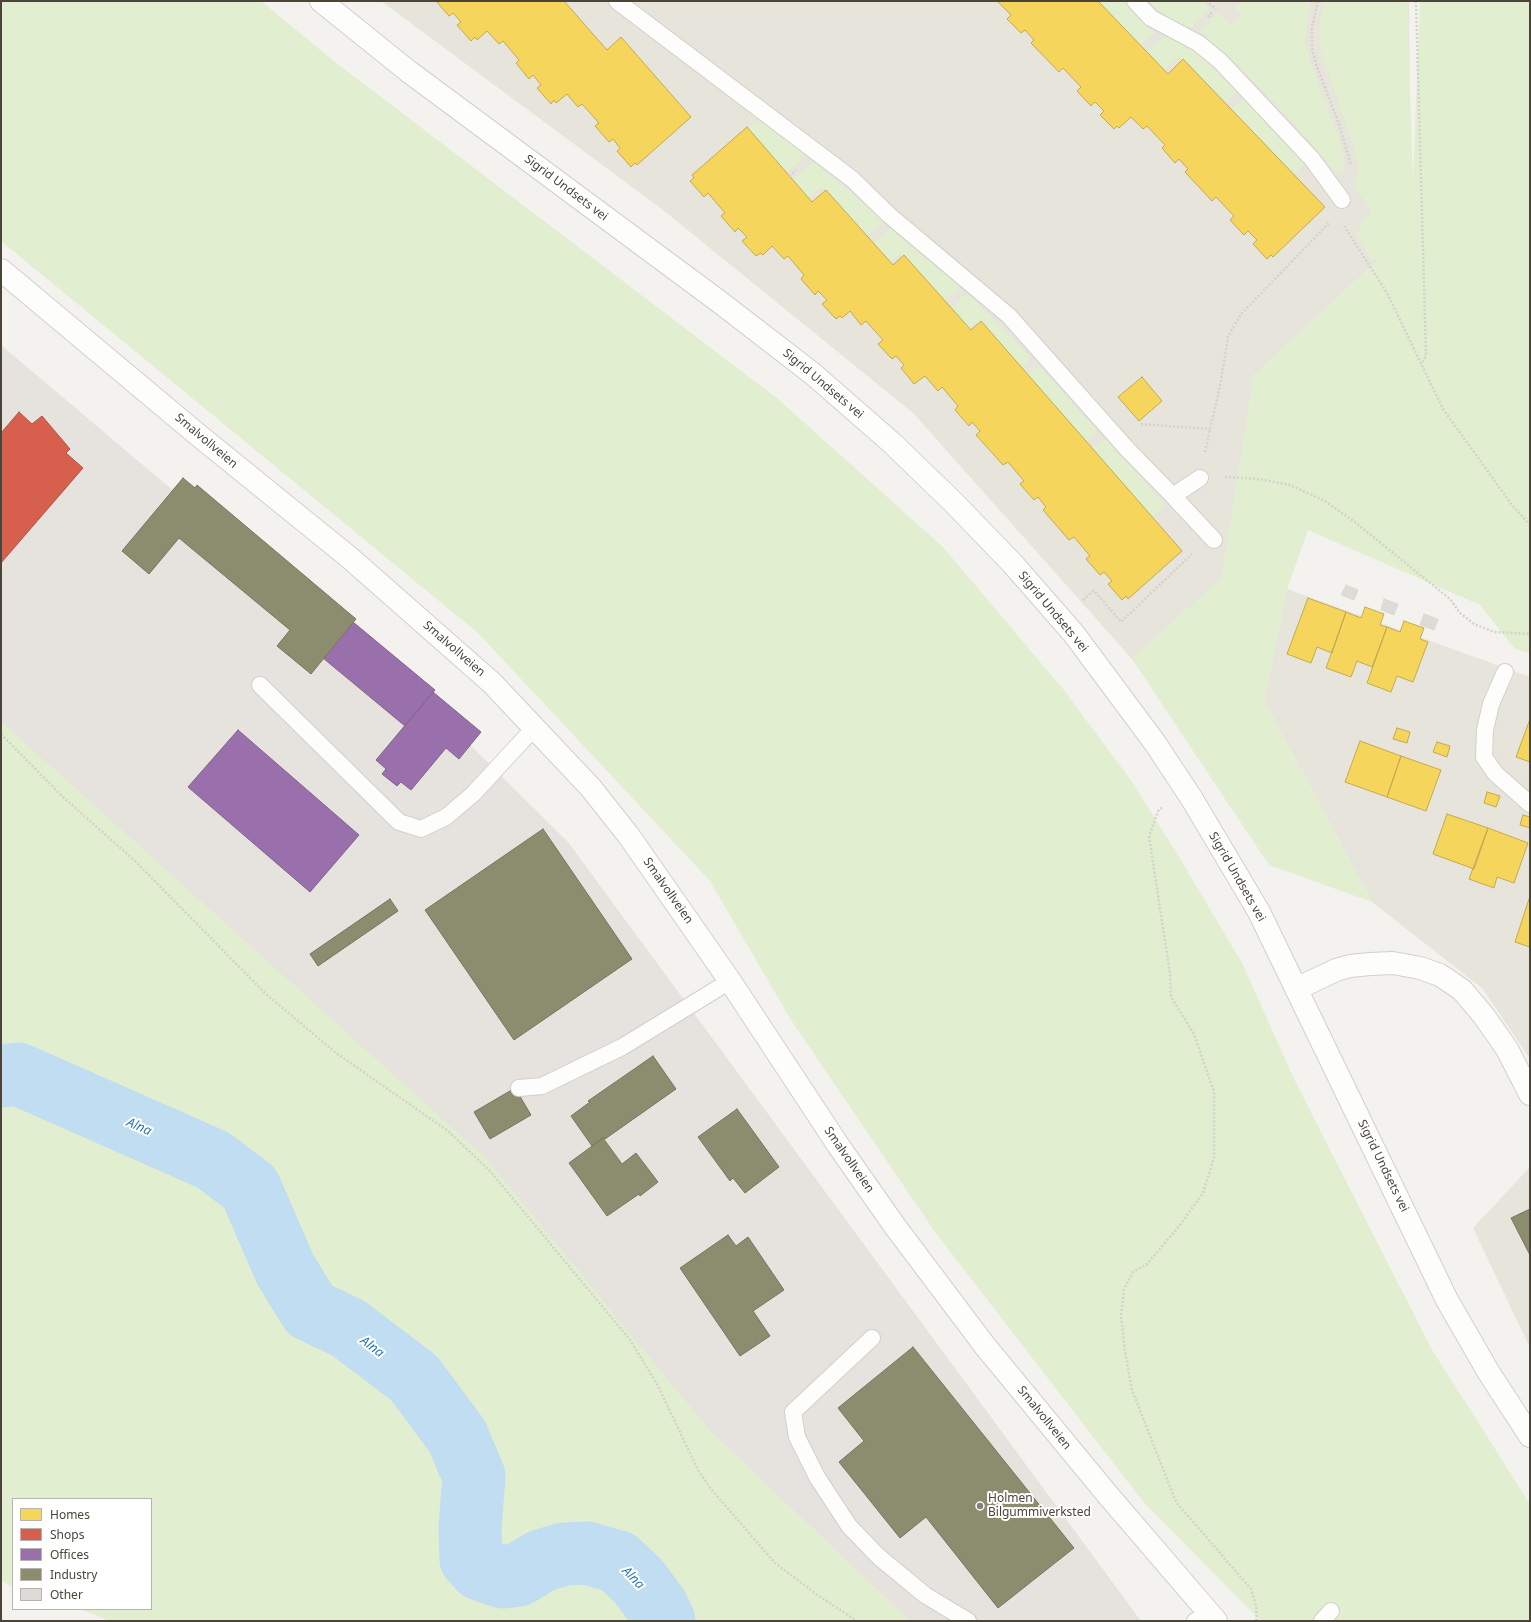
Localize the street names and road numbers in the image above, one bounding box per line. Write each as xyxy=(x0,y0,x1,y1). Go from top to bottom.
street label: Sigrid Undsets vei xyxy=(521,152,611,224)
street label: Sigrid Undsets vei xyxy=(780,346,866,422)
street label: Smalvollveien xyxy=(172,411,240,471)
street label: Sigrid Undsets vei xyxy=(1015,569,1091,655)
street label: Smalvollveien xyxy=(420,618,488,680)
street label: Sigrid Undsets vei xyxy=(1206,830,1268,924)
street label: Smalvollveien xyxy=(640,855,696,927)
street label: Sigrid Undsets vei xyxy=(1354,1118,1412,1214)
street label: Smalvollveien xyxy=(821,1124,877,1196)
street label: Smalvollveien xyxy=(1014,1383,1074,1453)

